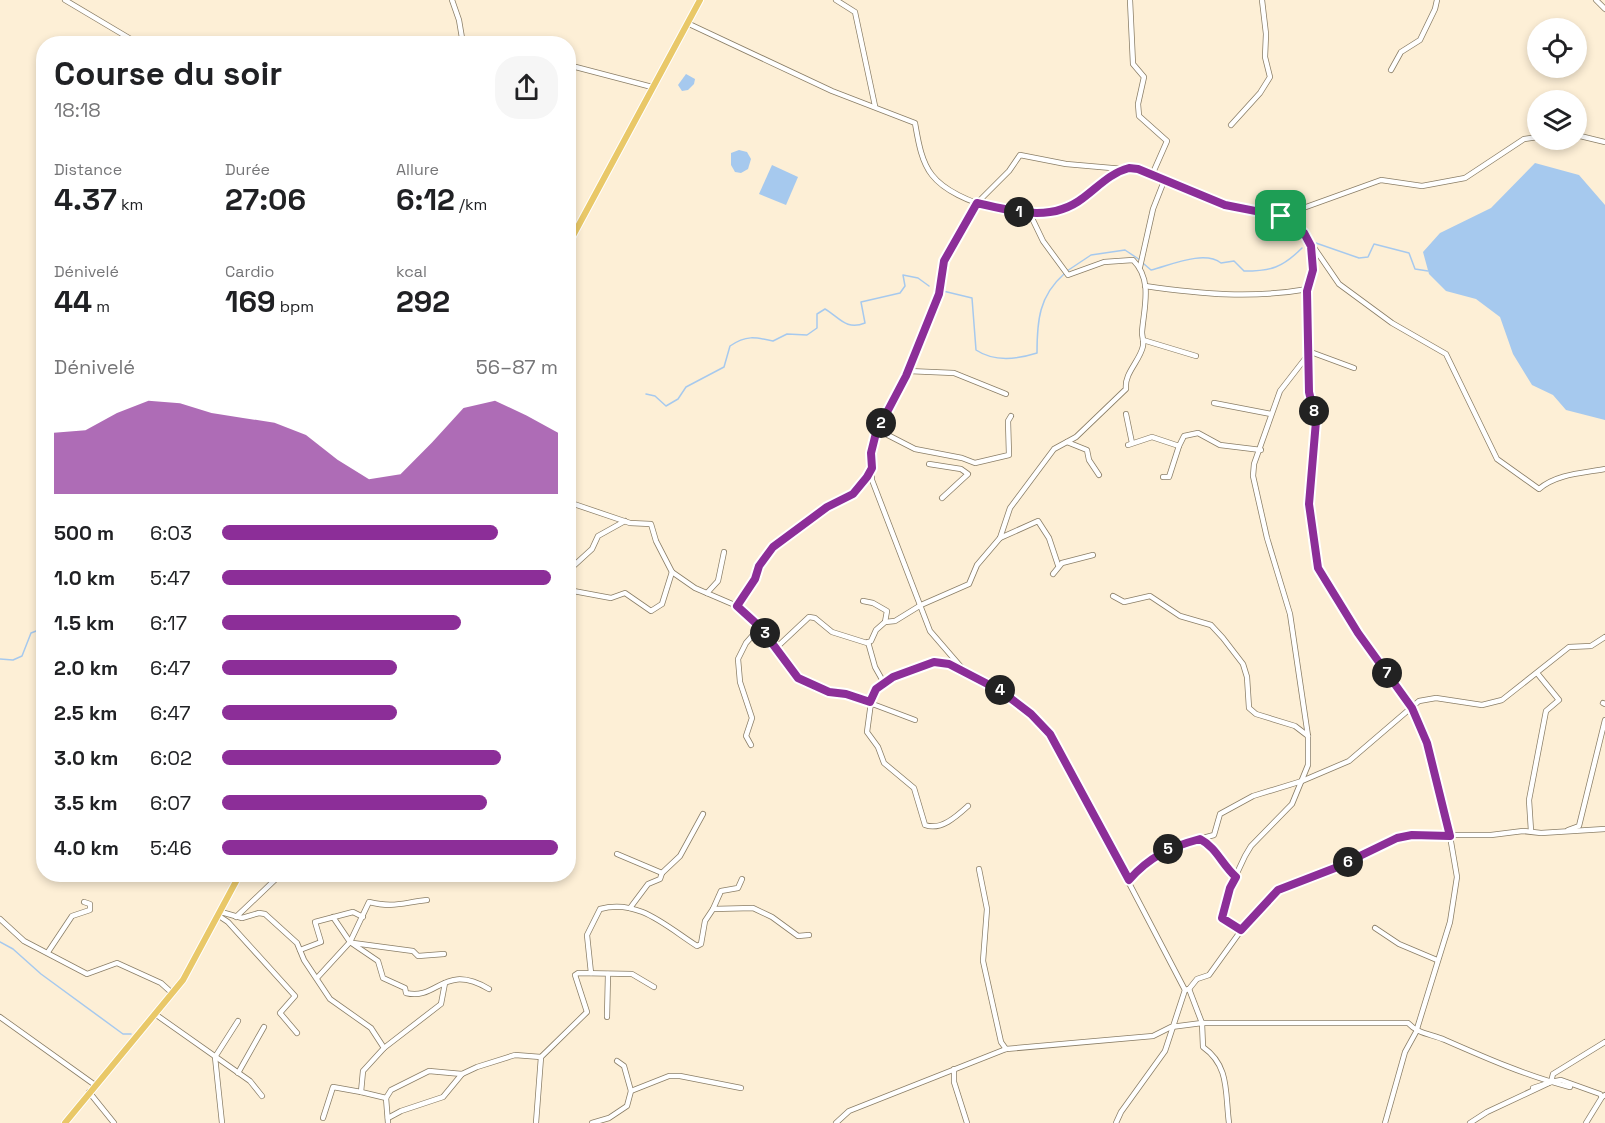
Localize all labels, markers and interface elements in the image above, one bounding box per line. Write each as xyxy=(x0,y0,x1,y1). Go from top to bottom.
map controls xyxy=(1527,18,1587,150)
button: locate xyxy=(1527,18,1587,78)
text: Course du soir xyxy=(54,53,282,95)
button: share xyxy=(495,56,558,119)
button: layers xyxy=(1527,90,1587,150)
text: 18:18 xyxy=(54,97,101,123)
text: Distance xyxy=(54,159,122,180)
text: Durée xyxy=(225,159,270,180)
text: Allure xyxy=(396,159,439,180)
text: 4.37 xyxy=(54,180,117,219)
text: 27:06 xyxy=(225,180,306,219)
text: 6:12 xyxy=(396,180,455,219)
pin xyxy=(1255,190,1306,241)
text: km xyxy=(117,194,143,215)
text: /km xyxy=(455,194,487,215)
pin: 1 xyxy=(1004,197,1034,227)
icon: arrive xyxy=(1264,199,1297,232)
text: 1 xyxy=(1015,201,1023,222)
text: Dénivelé xyxy=(54,261,119,282)
text: Cardio xyxy=(225,261,274,282)
text: kcal xyxy=(396,261,427,282)
text: 44 xyxy=(54,282,92,321)
text: 169 xyxy=(225,282,276,321)
text: 292 xyxy=(396,282,450,321)
text: m xyxy=(92,296,110,317)
text: bpm xyxy=(276,296,314,317)
text: Dénivelé xyxy=(54,354,135,380)
text: 56–87 m xyxy=(476,354,558,380)
pin: 8 xyxy=(1299,396,1329,426)
text: 8 xyxy=(1309,400,1319,421)
pin: 2 xyxy=(866,408,896,438)
text: 2 xyxy=(876,412,886,433)
text: 500 m xyxy=(54,520,114,546)
text: 6:03 xyxy=(150,520,192,546)
text: 1.0 km xyxy=(54,565,115,591)
text: 5:47 xyxy=(150,565,190,591)
text: 1.5 km xyxy=(54,610,114,636)
text: 6:17 xyxy=(150,610,187,636)
pin: 3 xyxy=(750,618,780,648)
text: 3 xyxy=(760,622,770,643)
text: 2.0 km xyxy=(54,655,118,681)
text: 6:47 xyxy=(150,655,190,681)
pin: 7 xyxy=(1372,658,1402,688)
text: 7 xyxy=(1383,662,1391,683)
pin: 4 xyxy=(985,675,1015,705)
text: 4 xyxy=(995,679,1005,700)
text: 2.5 km xyxy=(54,700,117,726)
text: 6:47 xyxy=(150,700,190,726)
text: 3.0 km xyxy=(54,745,118,771)
text: 6:02 xyxy=(150,745,192,771)
text: 3.5 km xyxy=(54,790,118,816)
text: 6:07 xyxy=(150,790,191,816)
pin: 5 xyxy=(1153,834,1183,864)
text: 4.0 km xyxy=(54,835,119,861)
text: 5:46 xyxy=(150,835,192,861)
text: 5 xyxy=(1163,838,1173,859)
pin: 6 xyxy=(1333,847,1363,877)
text: 6 xyxy=(1343,851,1353,872)

